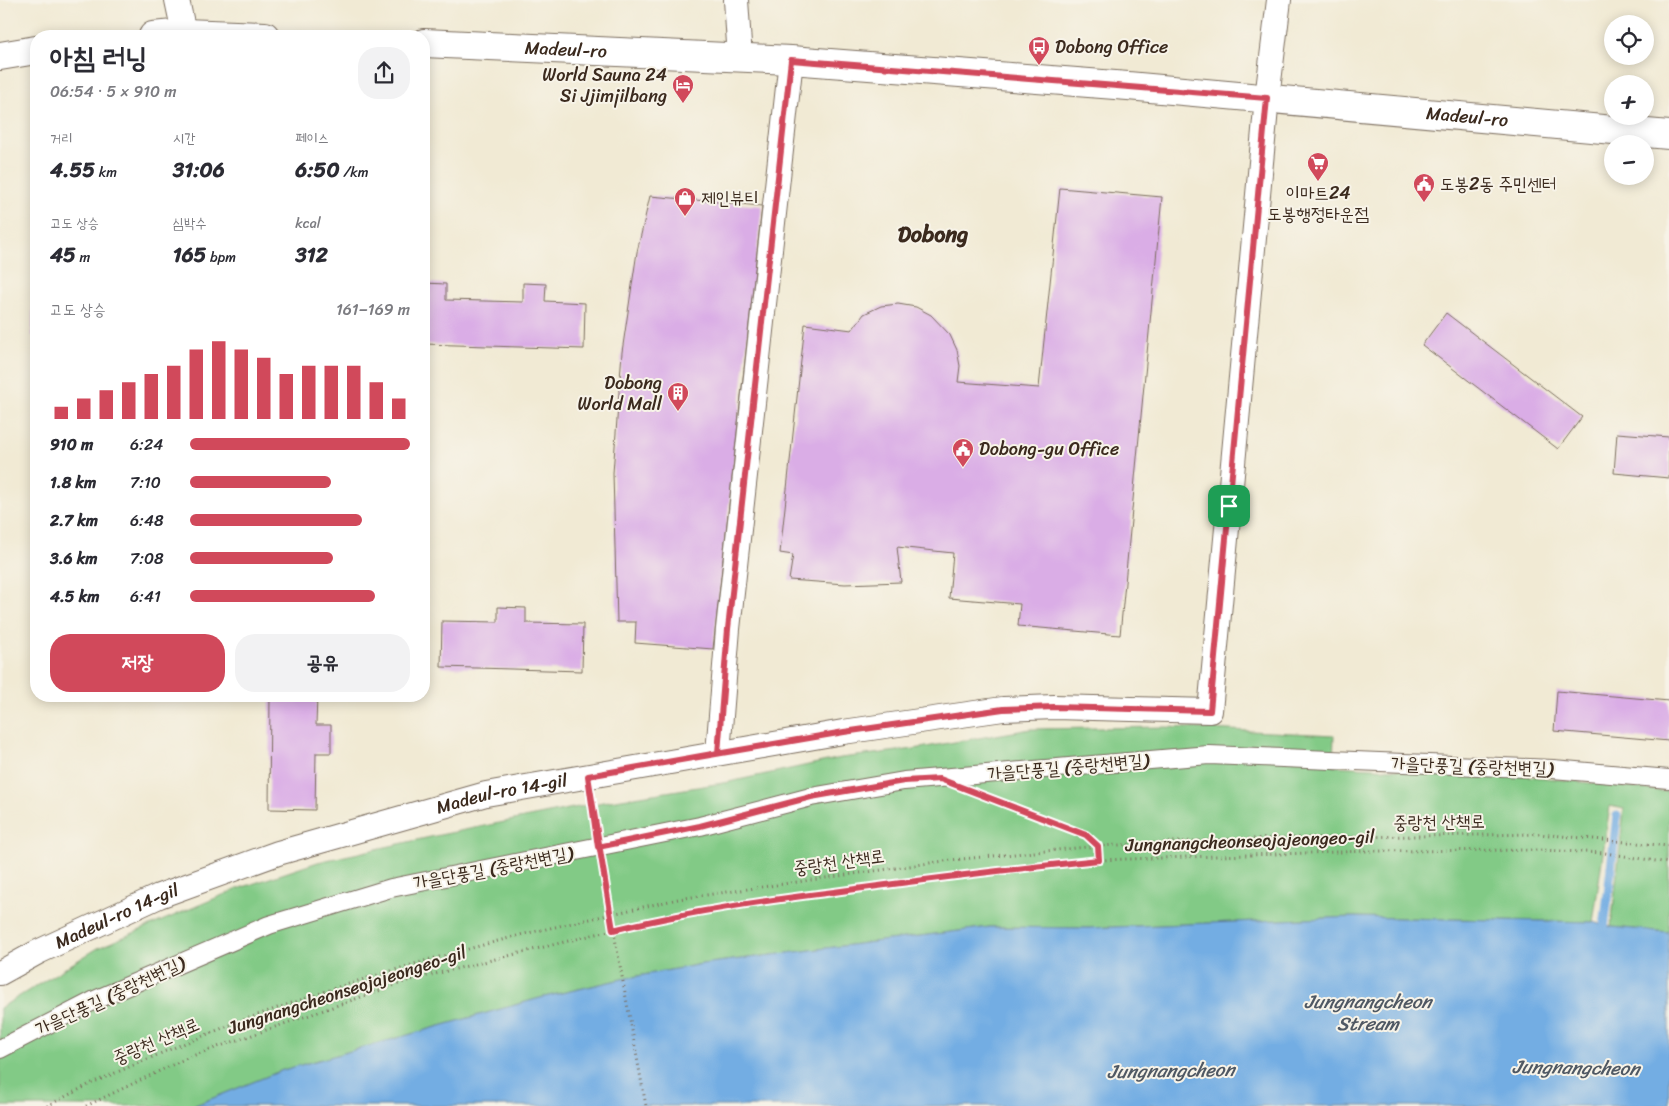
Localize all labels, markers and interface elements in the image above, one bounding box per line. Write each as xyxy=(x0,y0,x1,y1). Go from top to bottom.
map controls xyxy=(1604,15,1654,185)
button: locate xyxy=(1604,15,1654,65)
place label: Dobong Office xyxy=(1055,31,1168,63)
street label: Madeul-ro xyxy=(524,32,608,67)
text: 아침 러닝 xyxy=(50,33,147,82)
bus stop icon: Dobong Office xyxy=(1027,35,1051,66)
button: share xyxy=(358,47,410,99)
place label: World Sauna 24 Si Jjimjilbang xyxy=(542,59,667,112)
hotel icon: World Sauna 24 Si Jjimjilbang xyxy=(671,73,695,104)
button: + xyxy=(1604,75,1654,125)
text: 06:54 · 5 × 910 m xyxy=(50,77,177,106)
street label: Madeul-ro xyxy=(1425,97,1510,136)
text: 거리 xyxy=(50,126,73,151)
text: 시간 xyxy=(173,126,195,151)
text: 페이스 xyxy=(295,126,329,151)
button: − xyxy=(1604,135,1654,185)
text: 4.55 xyxy=(50,151,95,189)
text: 31:06 xyxy=(173,151,225,189)
text: 6:50 xyxy=(295,151,340,189)
supermarket icon: 이마트24 도봉행정타운점 xyxy=(1306,151,1330,182)
text: km xyxy=(95,160,117,185)
text: /km xyxy=(340,160,368,185)
place label: 도봉2동 주민센터 xyxy=(1440,168,1556,200)
public building icon: 도봉2동 주민센터 xyxy=(1412,172,1436,203)
place label: 이마트24 도봉행정타운점 xyxy=(1267,177,1369,230)
place label: 제인뷰티 xyxy=(701,182,759,214)
shop icon: 제인뷰티 xyxy=(673,186,697,217)
text: 고도 상승 xyxy=(50,211,99,236)
text: 심박수 xyxy=(173,211,206,236)
text: kcal xyxy=(295,211,321,236)
district label: Dobong xyxy=(898,215,968,254)
text: 45 xyxy=(50,236,76,274)
text: 165 xyxy=(173,236,206,274)
text: 312 xyxy=(295,236,328,274)
text: m xyxy=(76,245,90,270)
text: bpm xyxy=(206,245,236,270)
text: 고도 상승 xyxy=(50,295,106,324)
text: 161–169 m xyxy=(336,295,410,324)
place label: Dobong World Mall xyxy=(578,367,663,420)
building icon: Dobong World Mall xyxy=(666,381,690,412)
text: 910 m xyxy=(50,430,93,459)
text: 6:24 xyxy=(130,430,163,459)
place label: Dobong-gu Office xyxy=(979,433,1119,465)
public building icon: Dobong-gu Office xyxy=(951,437,975,468)
text: 1.8 km xyxy=(50,468,96,497)
text: 7:10 xyxy=(130,468,161,497)
pin xyxy=(1208,485,1250,527)
icon: arrive xyxy=(1215,492,1243,520)
text: 2.7 km xyxy=(50,506,98,535)
text: 6:48 xyxy=(130,506,164,535)
text: 3.6 km xyxy=(50,544,98,573)
text: 7:08 xyxy=(130,544,164,573)
text: 4.5 km xyxy=(50,582,100,611)
text: 6:41 xyxy=(130,582,161,611)
button: 저장 xyxy=(50,634,225,692)
button: 공유 xyxy=(235,634,410,692)
street label: 가을단풍길 (중랑천변길) xyxy=(986,744,1152,790)
street label: 가을단풍길 (중랑천변길) xyxy=(1390,747,1555,785)
street label: Madeul-ro 14-gil xyxy=(432,764,571,823)
street label: 중랑천 산책로 xyxy=(1393,805,1485,839)
street label: Jungnangcheonseojajeongeo-gil xyxy=(1124,821,1376,861)
street label: 가을단풍길 (중랑천변길) xyxy=(410,837,577,899)
street label: 중랑천 산책로 xyxy=(791,840,887,884)
street label: Madeul-ro 14-gil xyxy=(49,874,184,958)
street label: Jungnangcheonseojajeongeo-gil xyxy=(222,936,471,1044)
street label: 가을단풍길 (중랑천변길) xyxy=(30,947,192,1045)
water label: Jungnangcheon Stream xyxy=(1304,985,1433,1040)
street label: 중랑천 산책로 xyxy=(108,1008,204,1074)
water label: Jungnangcheon xyxy=(1512,1050,1642,1085)
water label: Jungnangcheon xyxy=(1107,1053,1237,1088)

